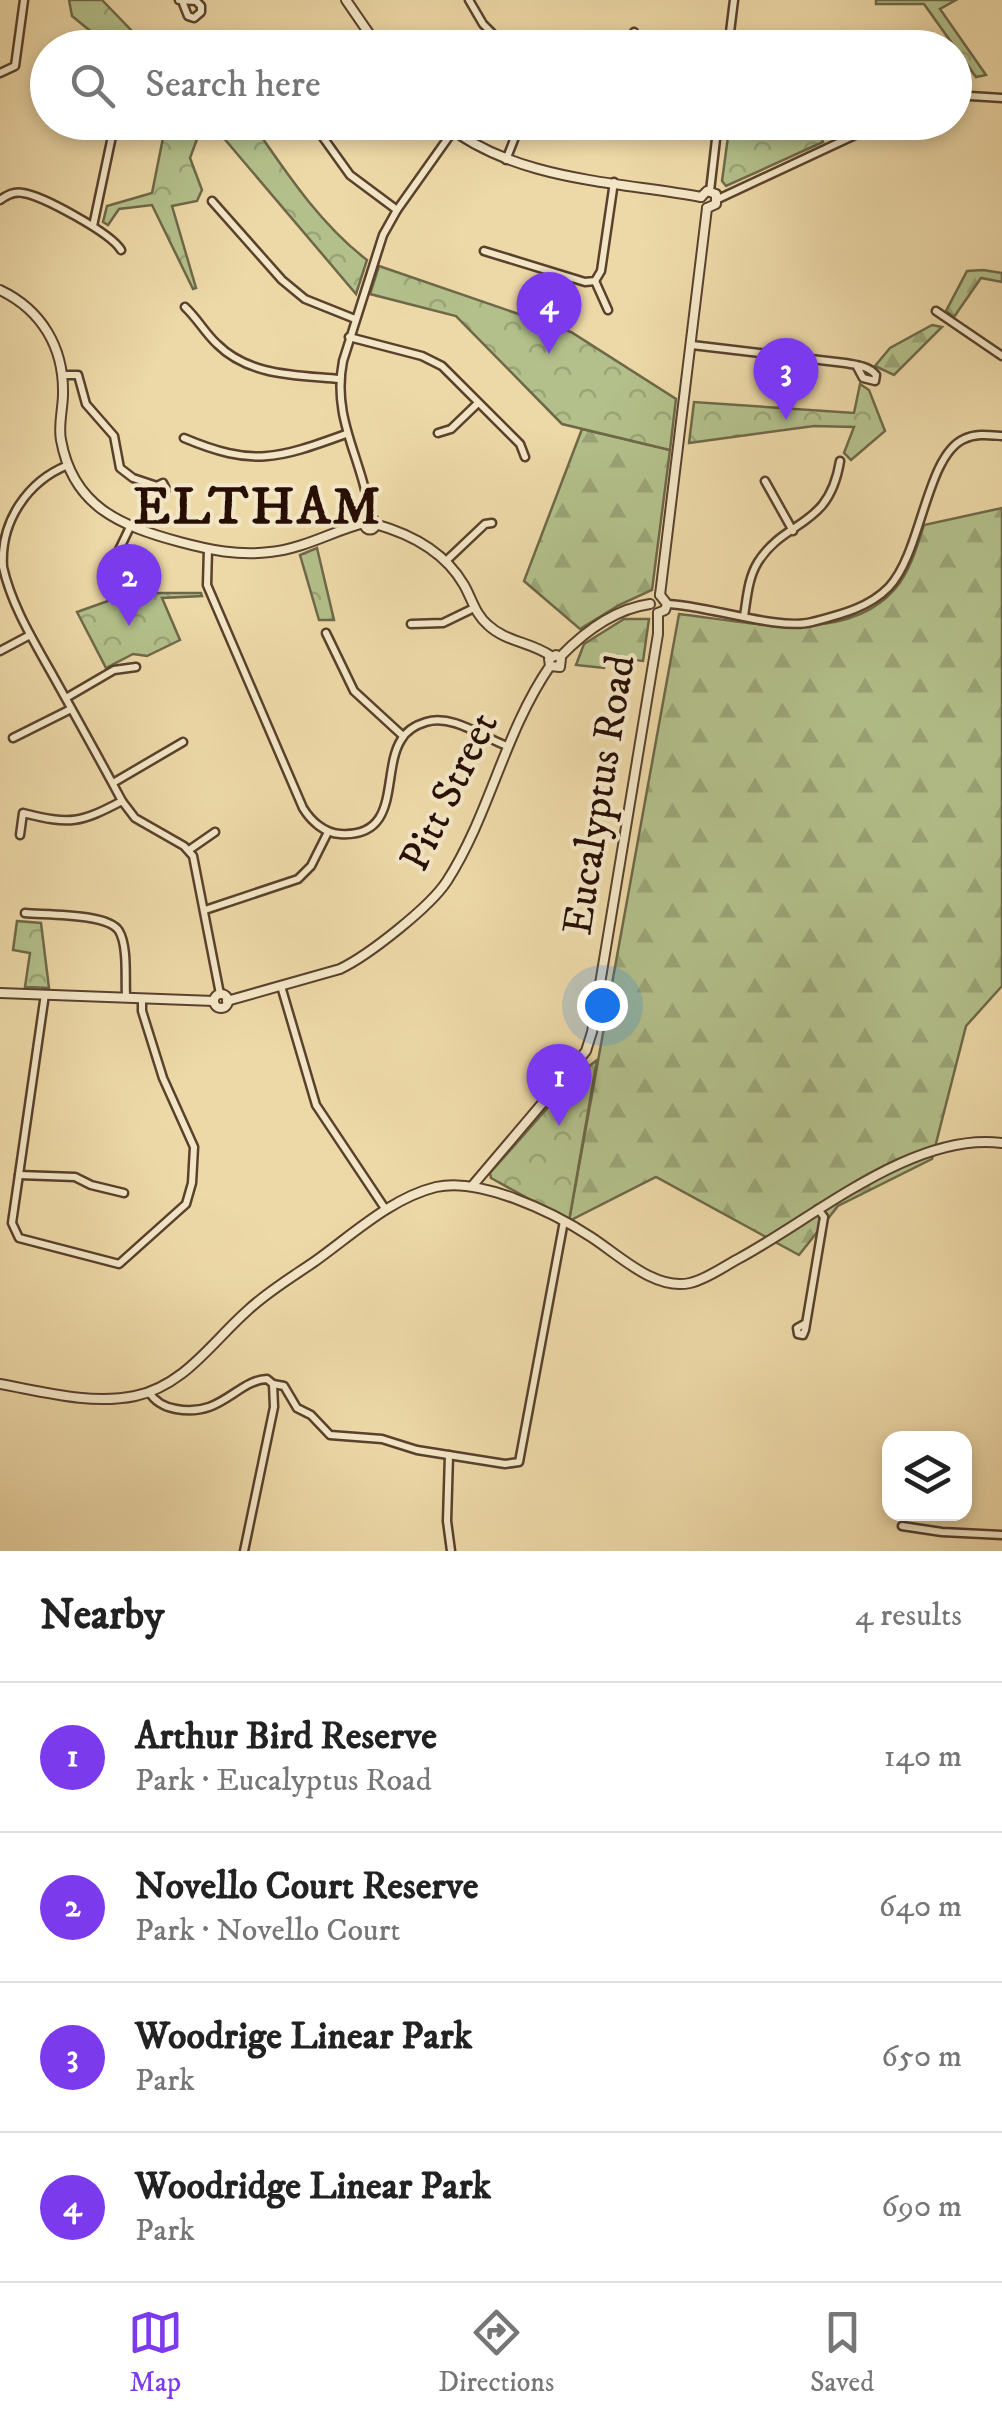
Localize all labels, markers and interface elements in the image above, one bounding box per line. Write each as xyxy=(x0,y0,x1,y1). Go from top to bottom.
search box xyxy=(30,30,972,140)
icon: search xyxy=(65,58,120,113)
text: Search here xyxy=(145,61,321,109)
pin: 4 xyxy=(516,272,582,354)
pin: 3 xyxy=(754,338,818,420)
district label: ELTHAM xyxy=(133,476,383,541)
pin: 2 xyxy=(96,544,162,626)
street label: Eucalyptus Road xyxy=(552,651,648,939)
street label: Pitt Street xyxy=(389,704,511,880)
your location xyxy=(577,980,628,1031)
pin: 1 xyxy=(526,1044,592,1126)
map controls xyxy=(882,1431,972,1521)
button: layers xyxy=(882,1431,972,1521)
text: Nearby xyxy=(40,1590,164,1642)
text: 4 results xyxy=(855,1596,962,1636)
text: Arthur Bird Reserve xyxy=(135,1713,437,1761)
text: 1 xyxy=(67,1737,78,1777)
text: 140 m xyxy=(884,1737,962,1777)
text: Park · Eucalyptus Road xyxy=(135,1761,432,1801)
text: Novello Court Reserve xyxy=(135,1863,478,1911)
text: 2 xyxy=(65,1887,80,1927)
text: 640 m xyxy=(879,1887,962,1927)
text: Park · Novello Court xyxy=(135,1911,401,1951)
text: Woodrige Linear Park xyxy=(135,2013,472,2061)
text: 3 xyxy=(67,2037,78,2077)
text: 650 m xyxy=(881,2037,962,2077)
text: Park xyxy=(135,2061,195,2101)
text: Woodridge Linear Park xyxy=(135,2163,491,2211)
text: 4 xyxy=(63,2187,82,2227)
text: 690 m xyxy=(881,2187,962,2227)
text: Park xyxy=(135,2211,195,2251)
tab: Map xyxy=(128,2305,183,2400)
tab: Directions xyxy=(438,2305,554,2400)
tab: Saved xyxy=(810,2305,874,2400)

